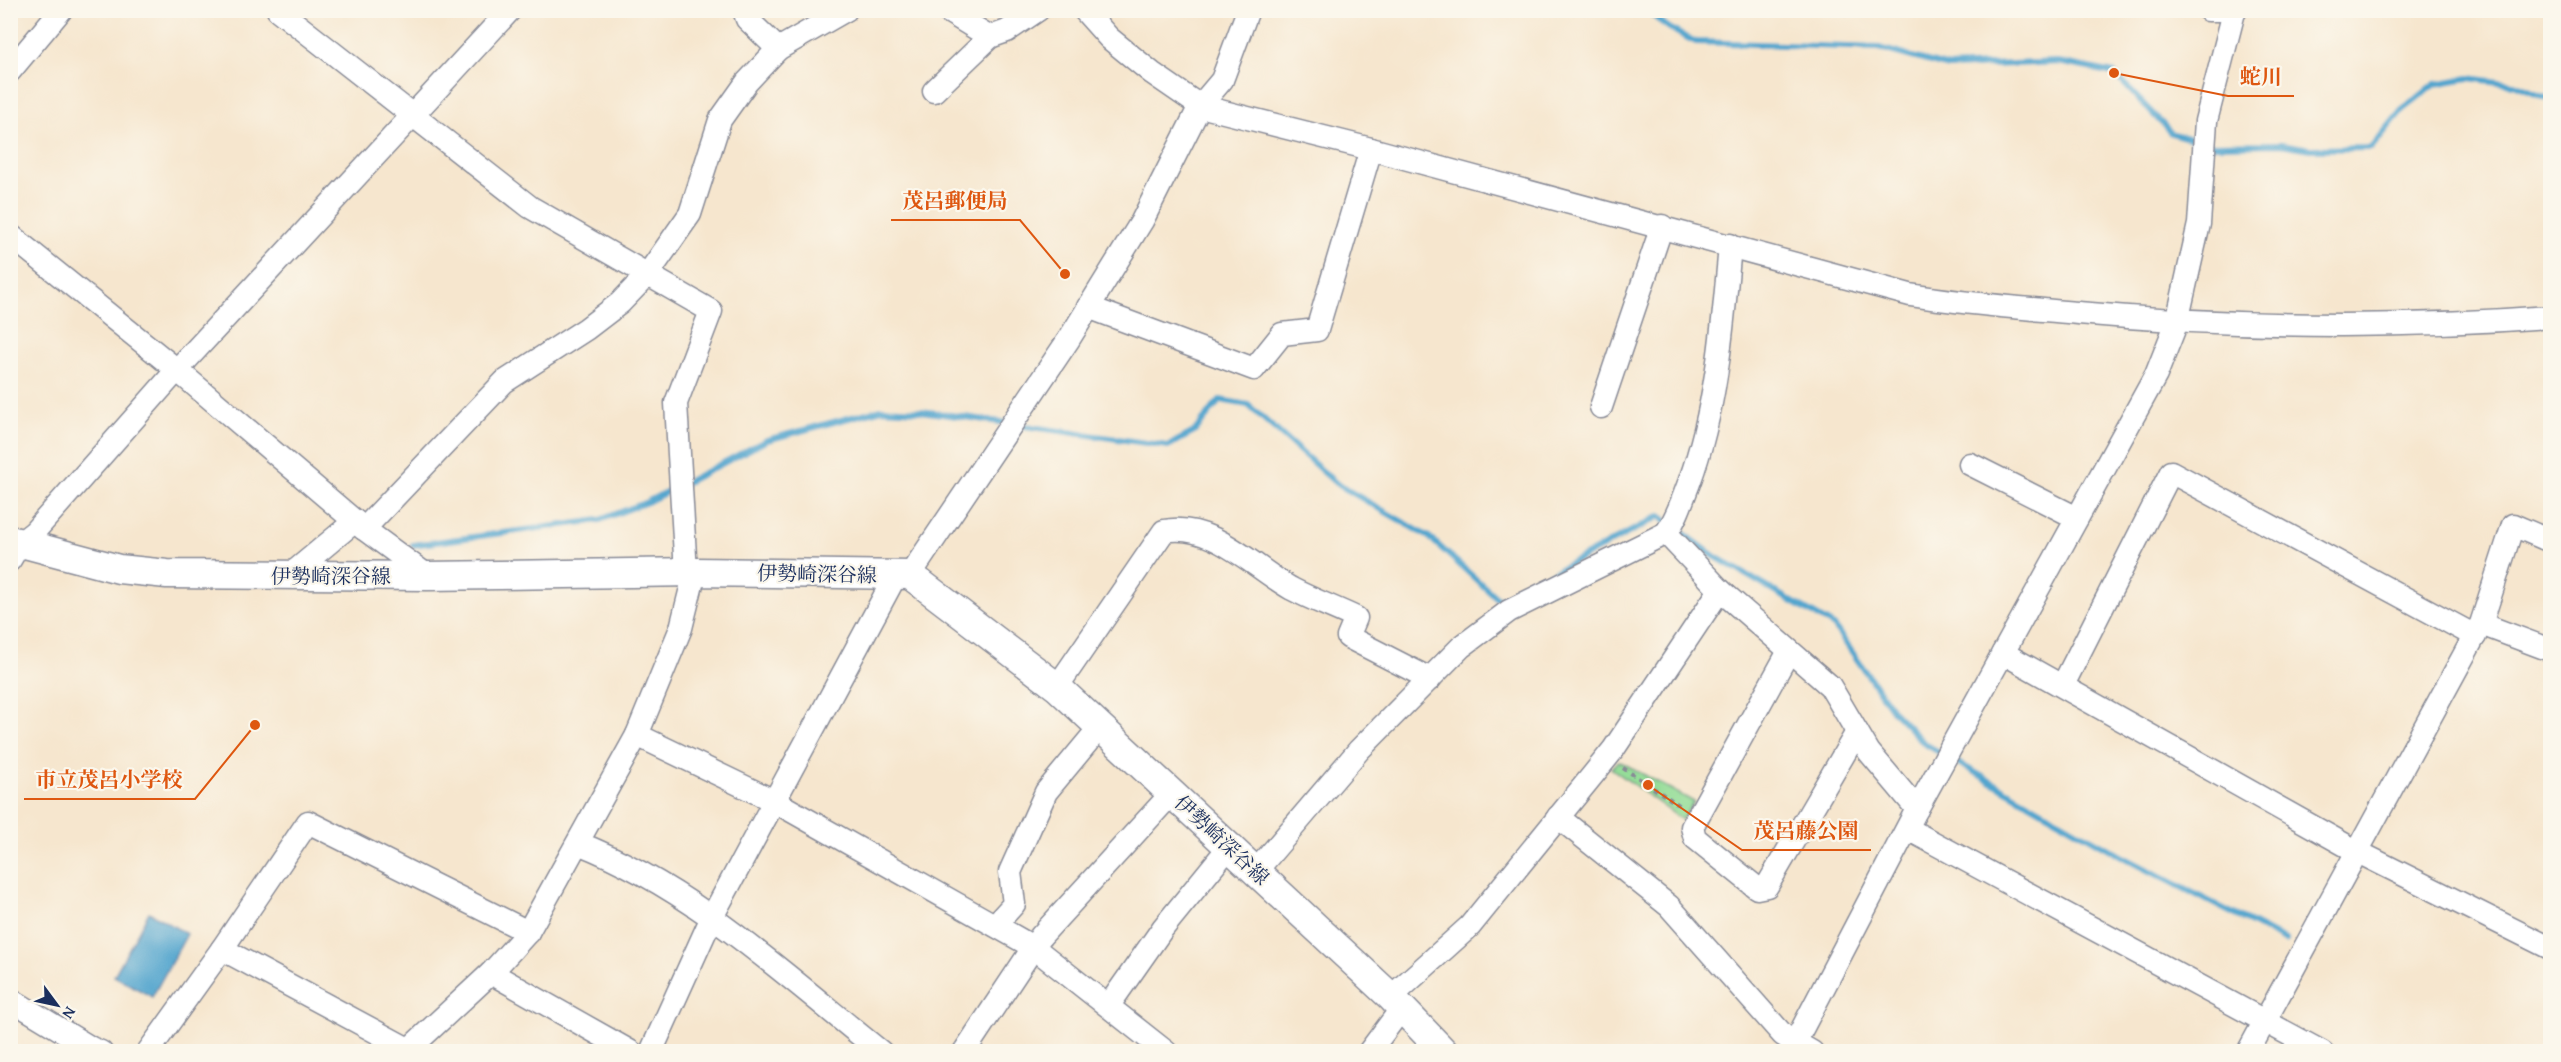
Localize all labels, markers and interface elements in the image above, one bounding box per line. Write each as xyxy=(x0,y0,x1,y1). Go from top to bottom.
callout: 蛇川 xyxy=(2228,57,2294,96)
text: 蛇川 xyxy=(2240,61,2282,92)
callout: 茂呂郵便局 xyxy=(891,181,1020,220)
text: 茂呂郵便局 xyxy=(903,185,1008,216)
street label: 伊勢崎深谷線 xyxy=(757,558,877,589)
street label: 伊勢崎深谷線 xyxy=(271,561,391,590)
callout: 市立茂呂小学校 xyxy=(24,760,195,799)
text: 市立茂呂小学校 xyxy=(36,764,183,795)
street label: 伊勢崎深谷線 xyxy=(1169,788,1276,891)
callout: 茂呂藤公園 xyxy=(1742,811,1871,850)
text: 茂呂藤公園 xyxy=(1754,815,1859,846)
north arrow xyxy=(27,975,87,1035)
text: N xyxy=(56,1002,83,1024)

